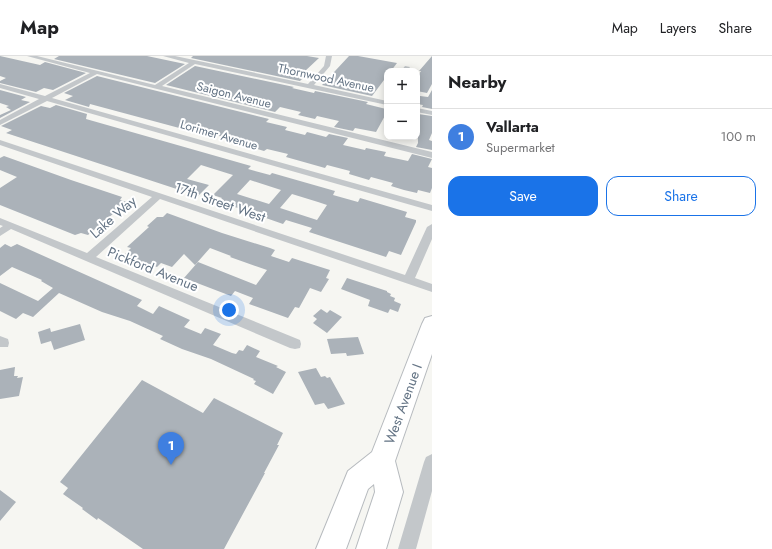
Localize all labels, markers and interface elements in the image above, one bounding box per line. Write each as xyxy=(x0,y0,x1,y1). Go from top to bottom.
text: Map xyxy=(20,14,59,41)
text: Map xyxy=(612,18,638,38)
text: Layers xyxy=(660,18,696,38)
text: Share xyxy=(718,18,752,38)
street label: Thornwood Avenue xyxy=(276,59,376,97)
map controls xyxy=(384,68,420,140)
button: + xyxy=(384,68,420,104)
text: Nearby xyxy=(448,70,506,94)
street label: Saigon Avenue xyxy=(195,77,273,113)
button: − xyxy=(384,104,420,140)
street label: Lorimer Avenue xyxy=(178,115,260,155)
text: Vallarta xyxy=(486,116,539,138)
text: 1 xyxy=(458,127,464,146)
text: 100 m xyxy=(721,127,756,146)
text: Supermarket xyxy=(486,138,555,157)
button: Save xyxy=(448,176,598,216)
button: Share xyxy=(606,176,756,216)
street label: 17th Street West xyxy=(172,177,269,227)
street label: Lake Way xyxy=(85,191,141,243)
street label: Pickford Avenue xyxy=(105,242,201,296)
your location xyxy=(219,300,239,320)
street label: West Avenue I xyxy=(379,361,427,447)
pin: 1 xyxy=(158,432,184,465)

